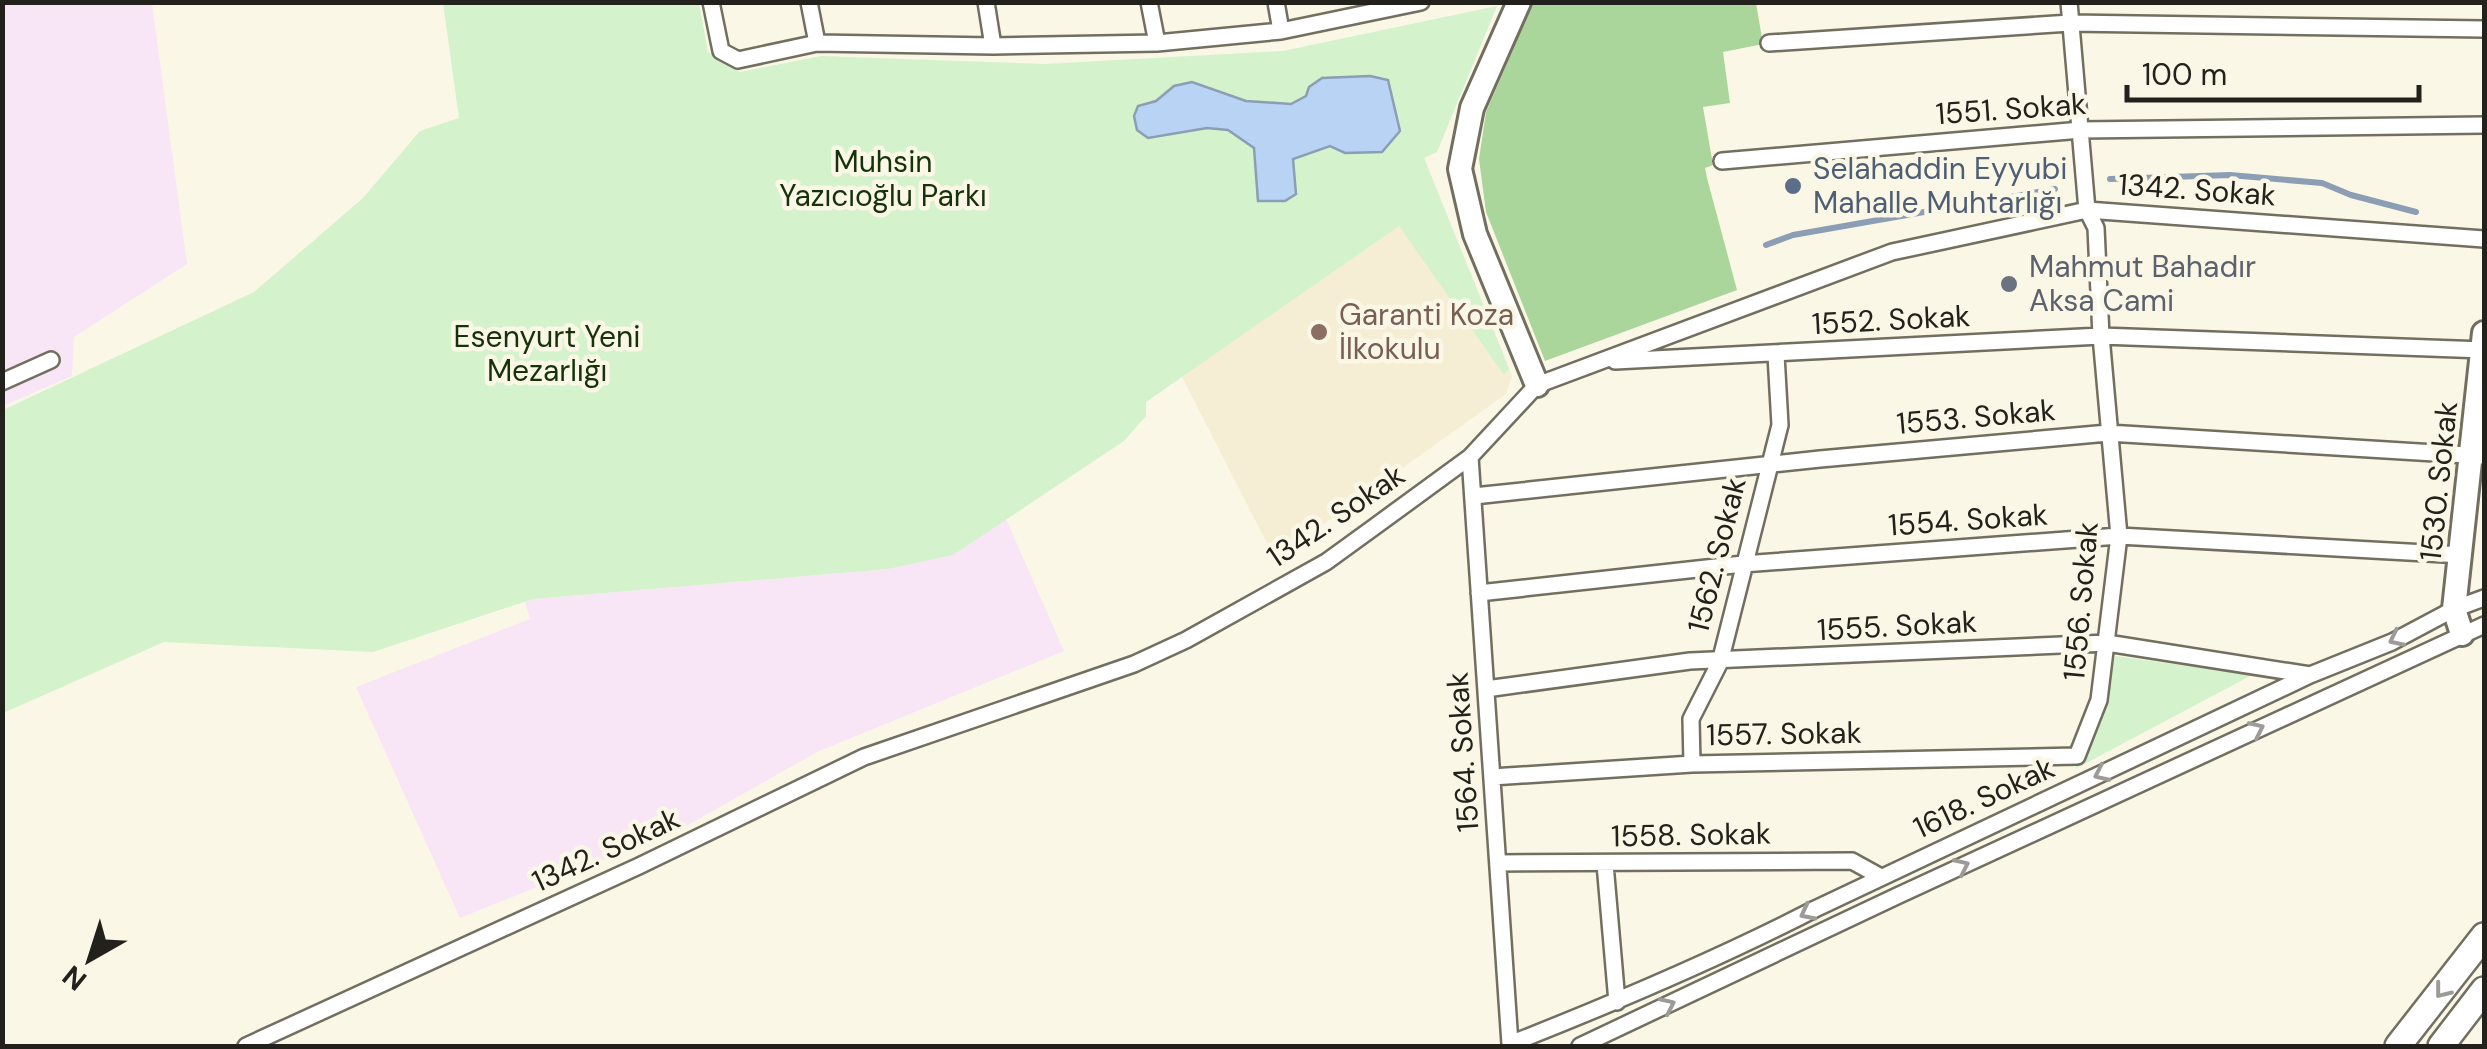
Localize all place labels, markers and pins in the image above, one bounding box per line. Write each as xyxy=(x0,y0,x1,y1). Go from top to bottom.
place label: Selahaddin Eyyubi Mahalle Muhtarlığı xyxy=(1813,149,2068,222)
marker: Selahaddin Eyyubi Mahalle Muhtarlığı xyxy=(1782,175,1804,197)
place label: Mahmut Bahadır Aksa Cami xyxy=(2029,247,2256,320)
marker: Mahmut Bahadır Aksa Cami xyxy=(1998,273,2020,295)
place label: Garanti Koza İlkokulu xyxy=(1339,295,1514,368)
marker: Garanti Koza İlkokulu xyxy=(1308,321,1330,343)

